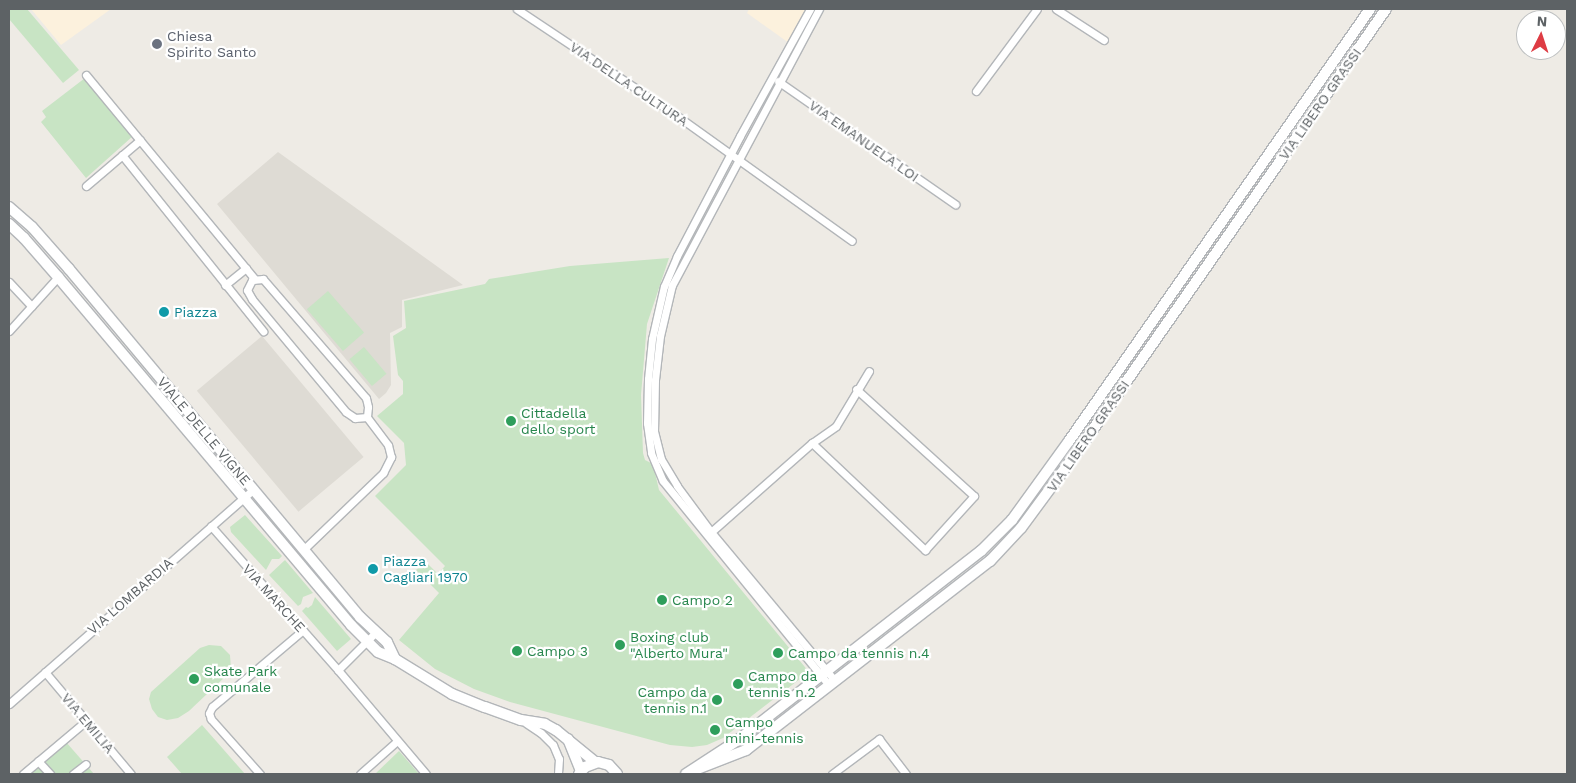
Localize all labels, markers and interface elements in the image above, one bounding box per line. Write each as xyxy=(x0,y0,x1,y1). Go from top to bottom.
north arrow xyxy=(1516,10,1566,60)
text: N xyxy=(1536,13,1548,29)
place label: Chiesa Spirito Santo xyxy=(167,28,256,60)
marker: Chiesa Spirito Santo xyxy=(151,38,163,50)
street label: VIA DELLA CULTURA xyxy=(566,38,692,130)
street label: VIA LIBERO GRASSI xyxy=(1275,45,1365,163)
street label: VIA EMANUELA LOI xyxy=(805,96,923,186)
place label: Piazza xyxy=(174,304,217,320)
marker: Piazza xyxy=(158,306,170,318)
street label: VIALE DELLE VIGNE xyxy=(154,373,254,489)
street label: VIA LIBERO GRASSI xyxy=(1043,377,1133,495)
place label: Cittadella dello sport xyxy=(521,405,595,438)
marker: Cittadella dello sport xyxy=(505,415,517,427)
place label: Piazza Cagliari 1970 xyxy=(383,553,468,586)
street label: VIA LOMBARDIA xyxy=(83,554,177,638)
street label: VIA MARCHE xyxy=(239,560,309,636)
marker: Piazza Cagliari 1970 xyxy=(367,563,379,575)
place label: Campo 2 xyxy=(672,592,733,608)
marker: Campo 2 xyxy=(656,594,668,606)
place label: Boxing club "Alberto Mura" xyxy=(630,629,728,662)
marker: Boxing club "Alberto Mura" xyxy=(614,639,626,651)
place label: Campo 3 xyxy=(527,643,588,659)
marker: Campo 3 xyxy=(511,645,523,657)
place label: Campo da tennis n.4 xyxy=(788,645,930,661)
marker: Campo da tennis n.4 xyxy=(772,647,784,659)
place label: Skate Park comunale xyxy=(204,663,277,696)
place label: Campo da tennis n.2 xyxy=(748,668,818,700)
marker: Skate Park comunale xyxy=(188,673,200,685)
marker: Campo da tennis n.2 xyxy=(732,678,744,690)
place label: Campo da tennis n.1 xyxy=(637,684,707,716)
street label: VIA EMILIA xyxy=(58,689,118,757)
marker: Campo da tennis n.1 xyxy=(711,694,723,706)
place label: Campo mini-tennis xyxy=(725,714,804,746)
marker: Campo mini-tennis xyxy=(709,724,721,736)

